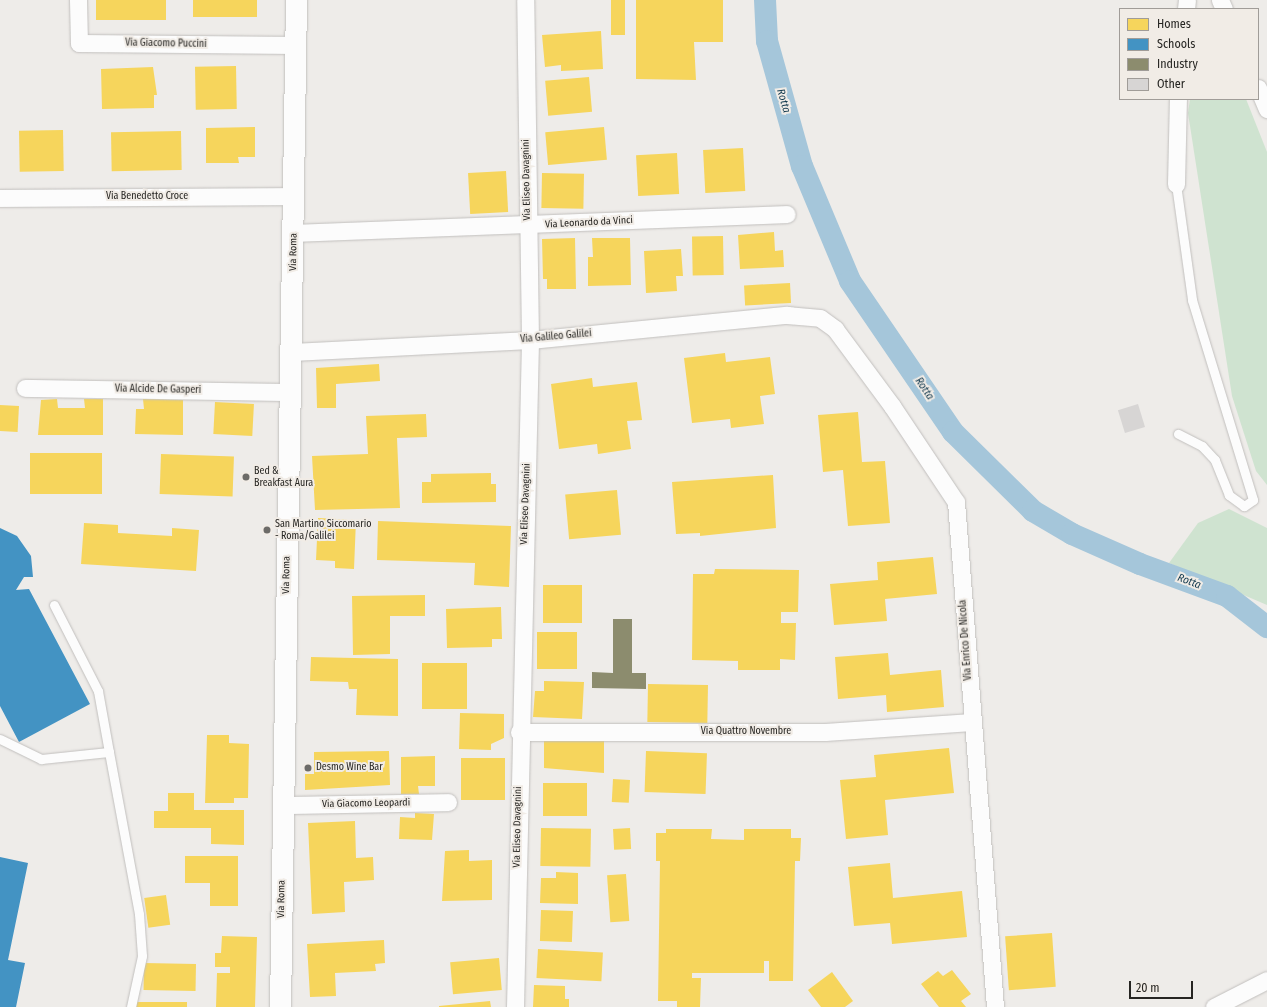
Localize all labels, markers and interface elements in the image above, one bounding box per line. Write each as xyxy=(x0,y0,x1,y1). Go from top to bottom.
legend xyxy=(1119,8,1259,100)
text: Homes xyxy=(1157,17,1191,31)
street label: Via Giacomo Puccini xyxy=(125,37,207,51)
text: Schools xyxy=(1157,37,1195,51)
text: Industry xyxy=(1157,57,1198,71)
text: Other xyxy=(1157,77,1185,91)
water label: Rotta xyxy=(773,88,793,114)
street label: Via Eliseo Davagnini xyxy=(520,139,534,221)
street label: Via Benedetto Croce xyxy=(106,191,188,203)
street label: Via Leonardo da Vinci xyxy=(545,215,633,231)
street label: Via Roma xyxy=(288,233,300,271)
street label: Via Galileo Galilei xyxy=(520,328,592,346)
water label: Rotta xyxy=(912,375,936,403)
street label: Via Alcide De Gasperi xyxy=(115,383,201,397)
street label: Via Eliseo Davagnini xyxy=(519,463,533,545)
place label: Bed & Breakfast Aura xyxy=(254,465,313,488)
marker: Bed & Breakfast Aura xyxy=(241,472,251,482)
place label: San Martino Siccomario - Roma/Galilei xyxy=(275,518,371,542)
marker: San Martino Siccomario - Roma/Galilei xyxy=(262,525,272,535)
street label: Via Roma xyxy=(281,556,293,594)
water label: Rotta xyxy=(1175,572,1203,592)
street label: Via Enrico De Nicola xyxy=(957,599,975,681)
street label: Via Quattro Novembre xyxy=(701,726,791,738)
place label: Desmo Wine Bar xyxy=(316,762,383,774)
marker: Desmo Wine Bar xyxy=(303,763,313,773)
street label: Via Eliseo Davagnini xyxy=(511,786,525,868)
street label: Via Giacomo Leopardi xyxy=(322,797,410,811)
street label: Via Roma xyxy=(276,880,288,918)
scale bar xyxy=(1131,973,1195,999)
text: 20 m xyxy=(1136,981,1160,995)

